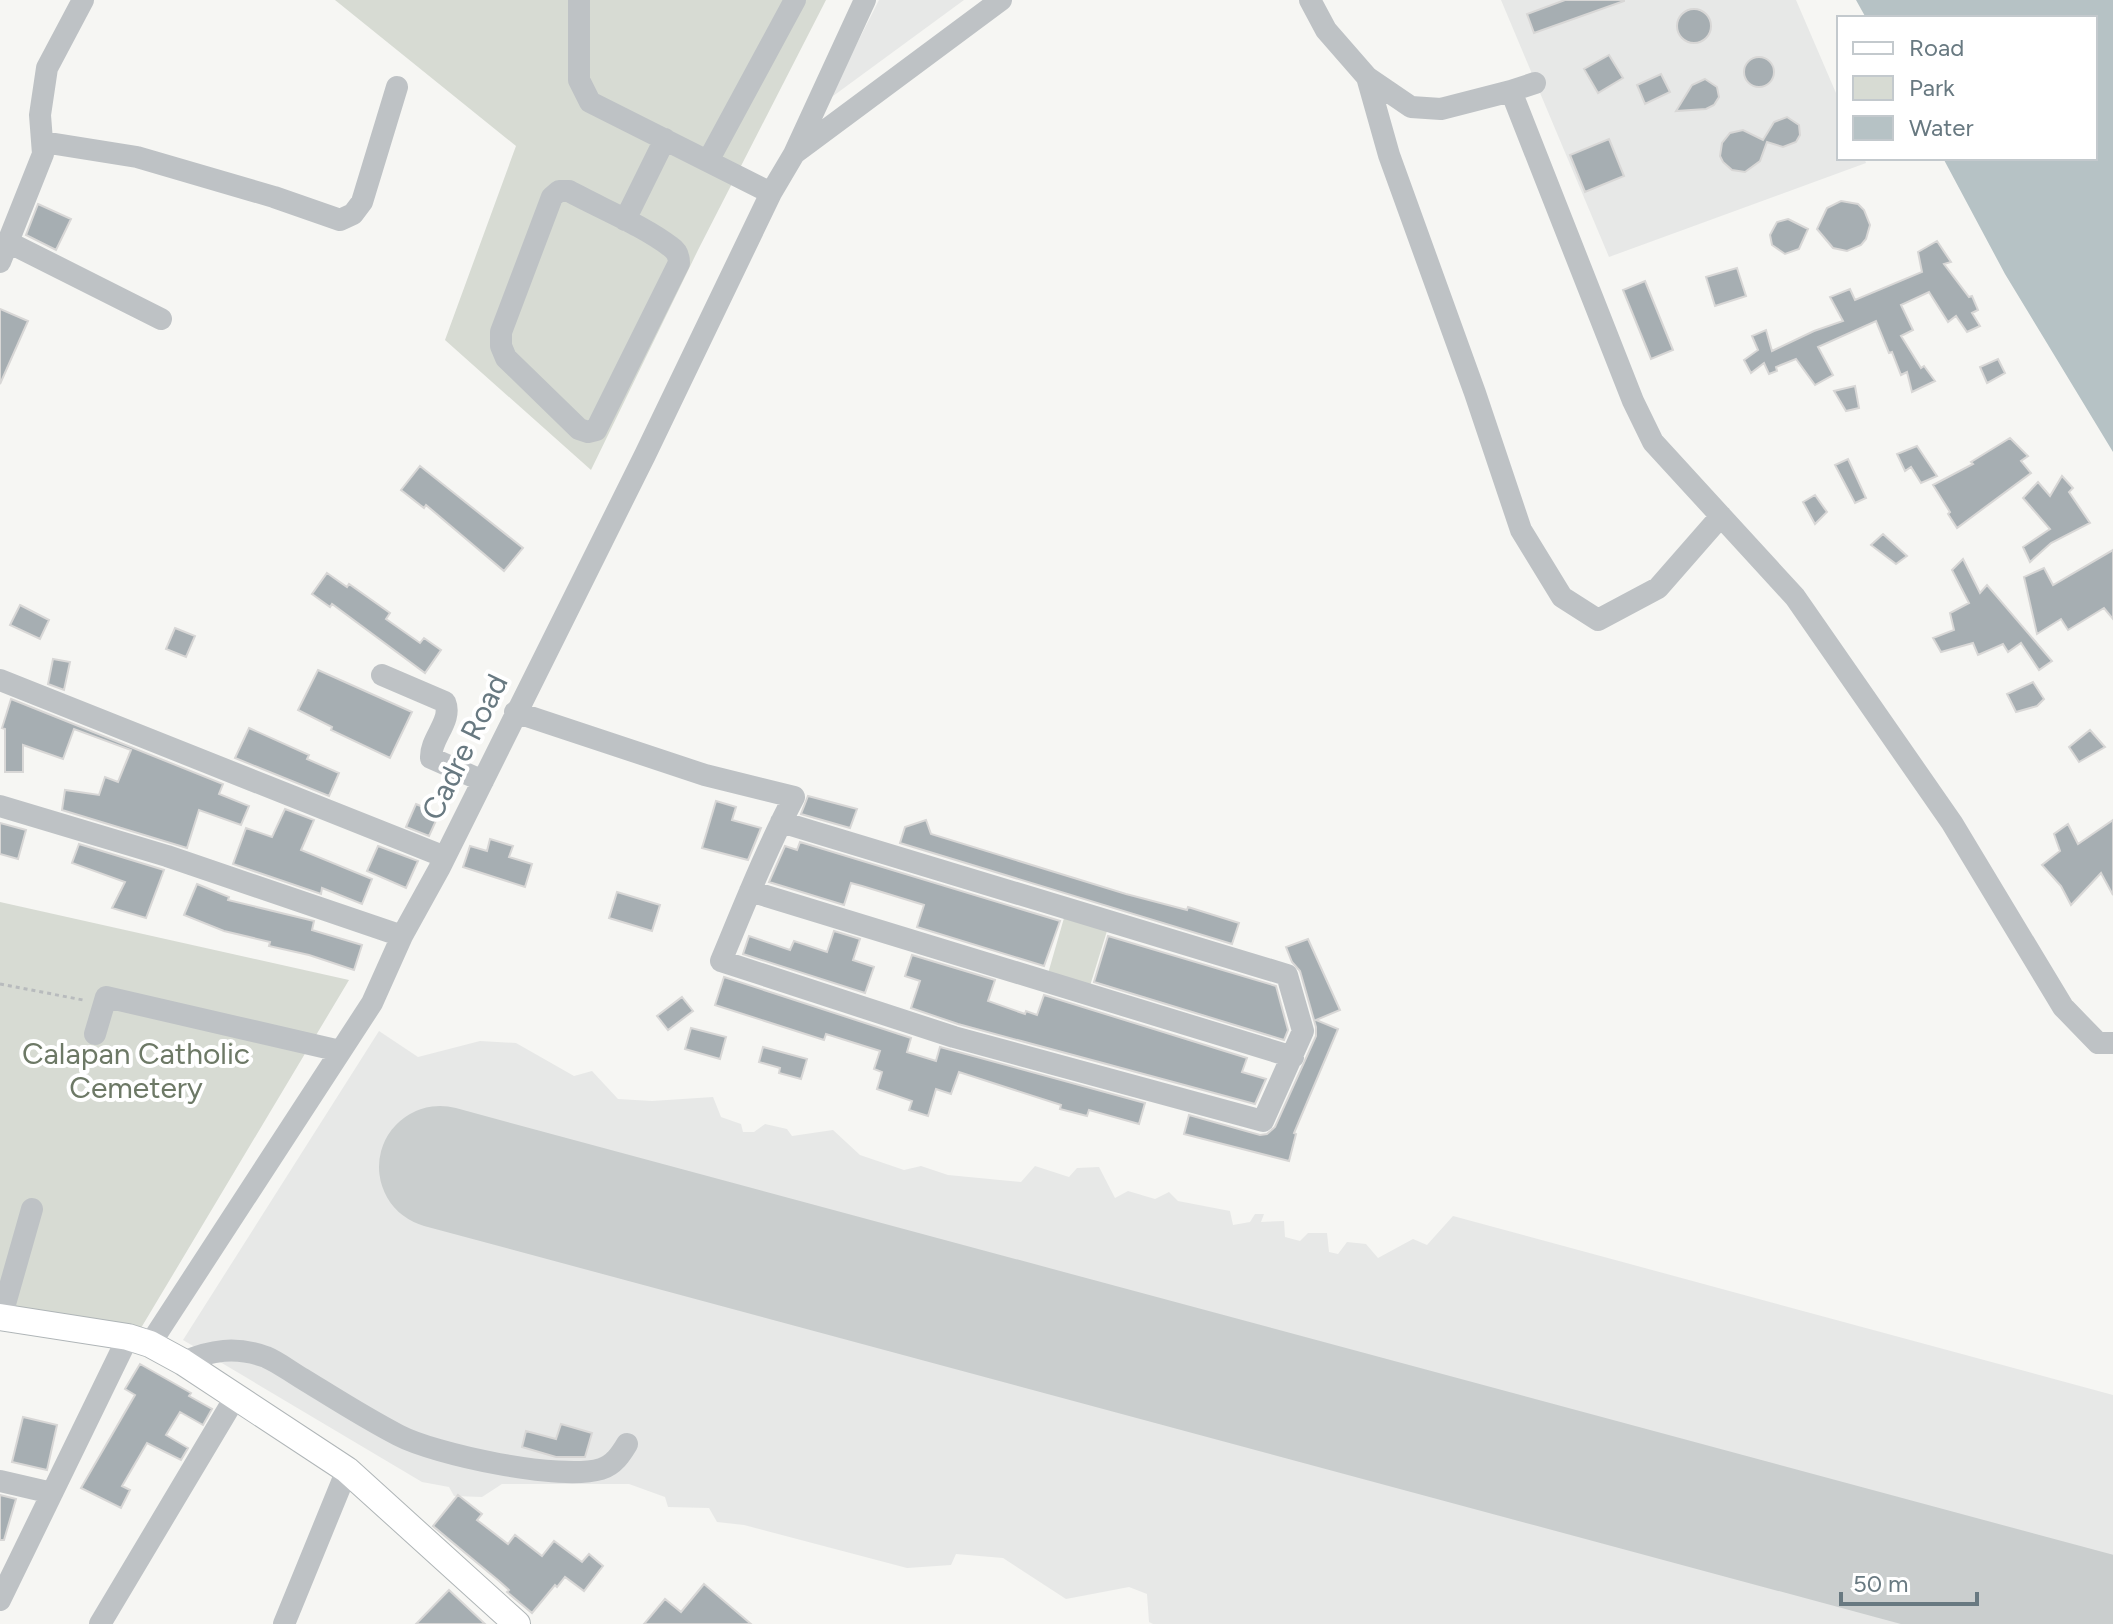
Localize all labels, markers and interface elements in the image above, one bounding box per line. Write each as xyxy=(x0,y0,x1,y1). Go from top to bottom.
legend xyxy=(1837,16,2097,160)
text: Road xyxy=(1909,33,1964,62)
text: Park xyxy=(1909,73,1955,102)
text: Water xyxy=(1909,113,1974,142)
street label: Cadre Road xyxy=(413,668,516,826)
park label: Calapan Catholic Cemetery xyxy=(22,1035,250,1106)
scale bar xyxy=(1841,1556,1977,1606)
text: 50 m xyxy=(1853,1569,1909,1598)

